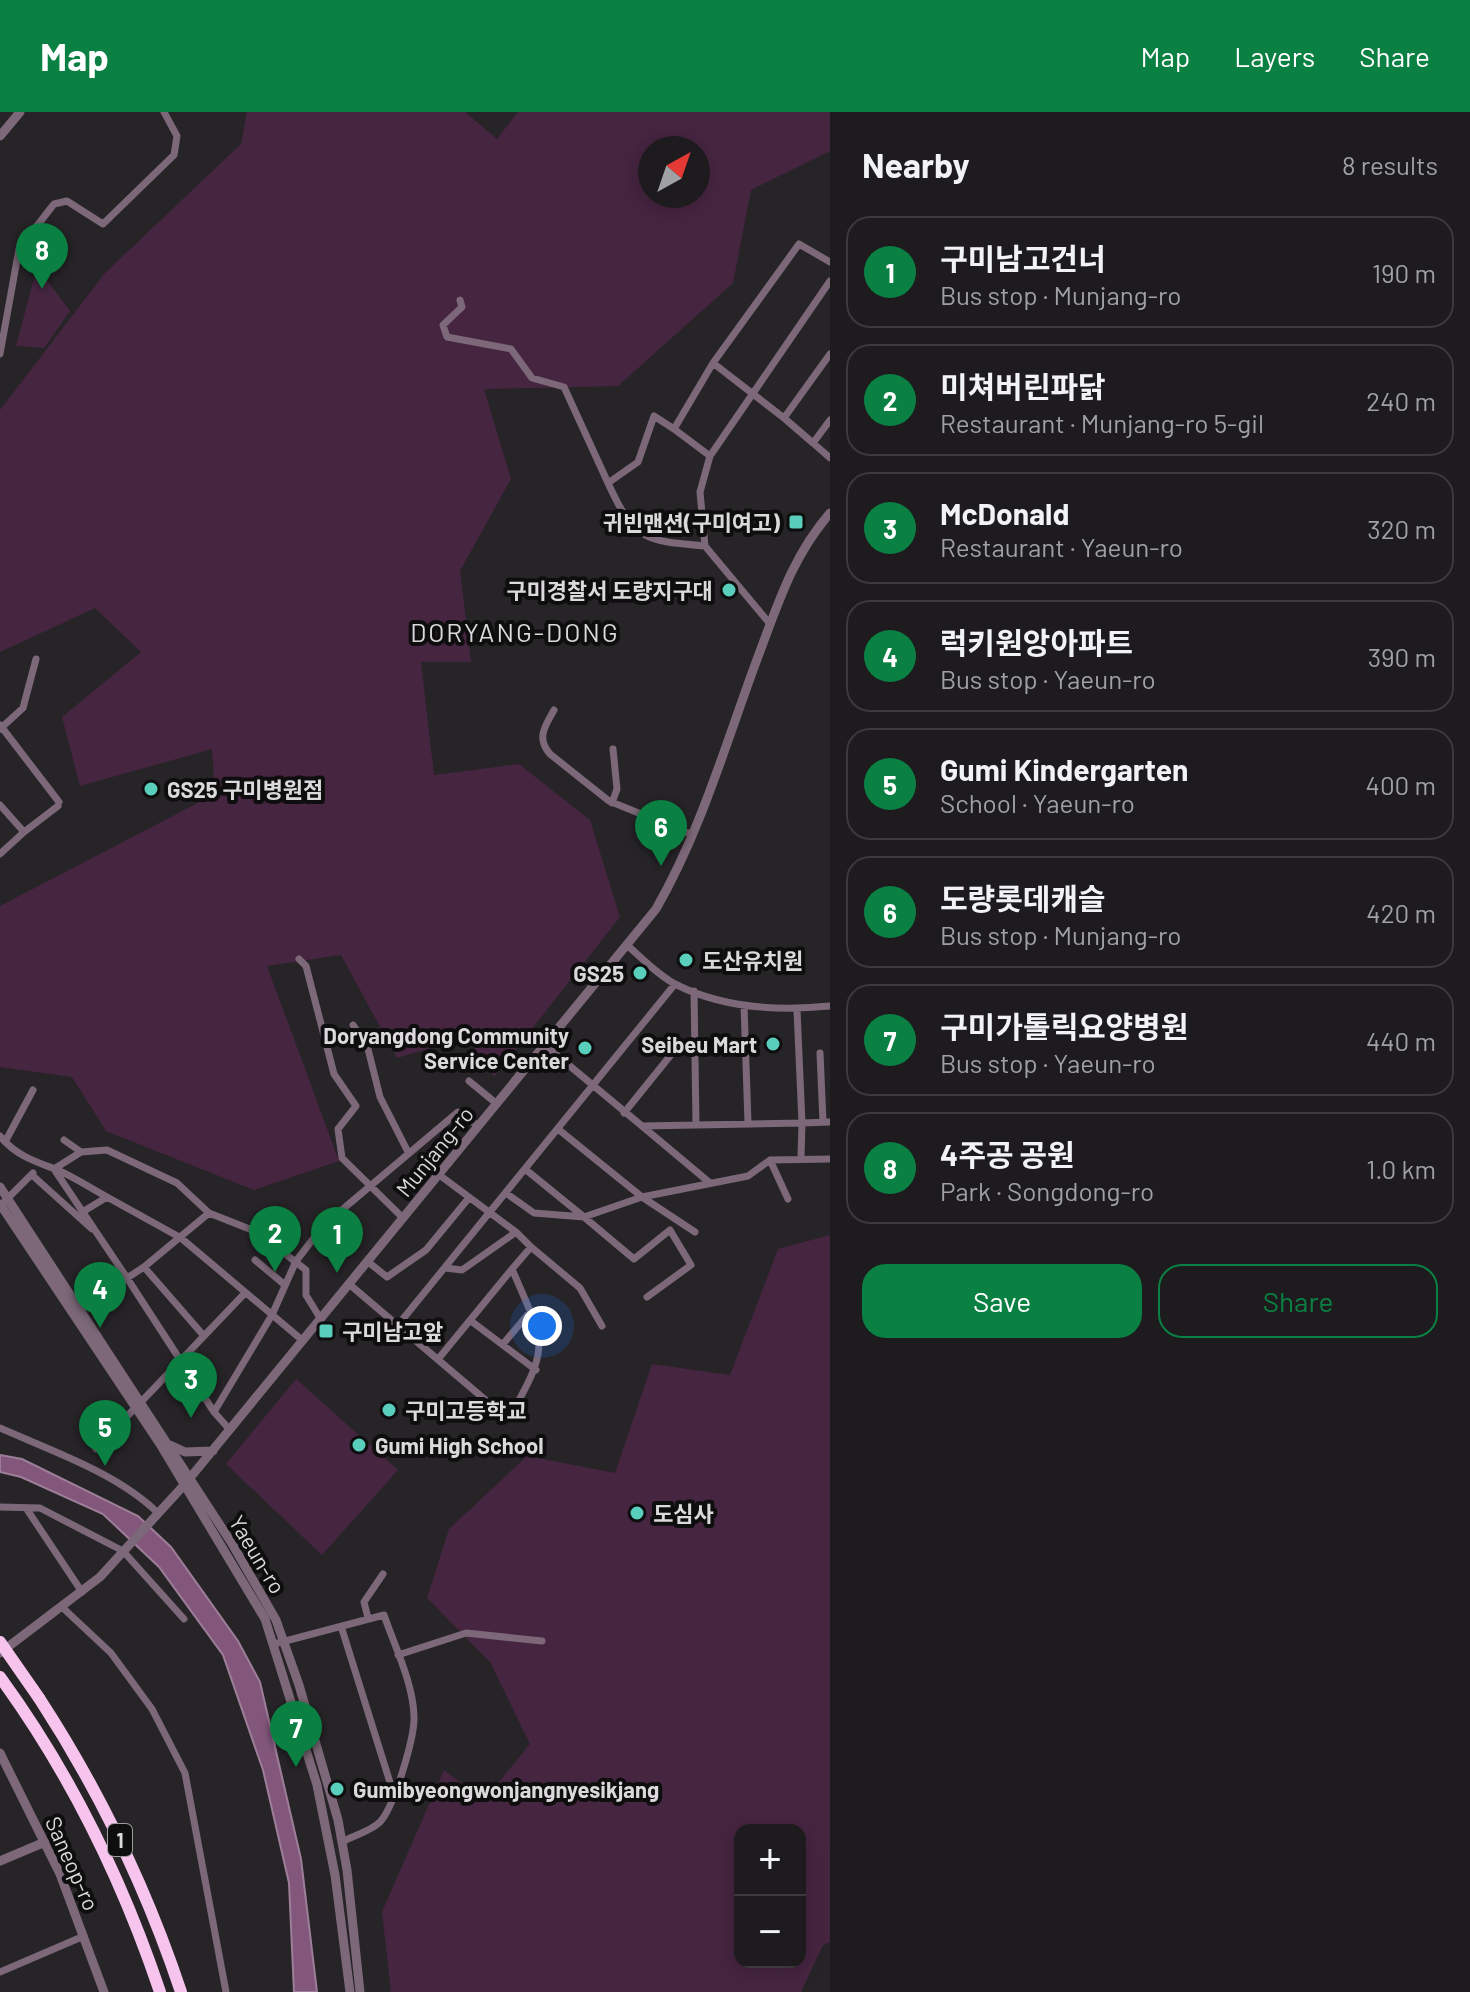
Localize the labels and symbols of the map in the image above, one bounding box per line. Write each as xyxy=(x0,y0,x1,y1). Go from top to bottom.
north arrow xyxy=(638,136,710,208)
pin: 8 xyxy=(16,223,68,289)
place label: 귀빈맨션(구미여고) xyxy=(603,509,780,535)
marker: 귀빈맨션(구미여고) xyxy=(787,513,805,531)
place label: 구미경찰서 도량지구대 xyxy=(506,577,713,603)
marker: 구미경찰서 도량지구대 xyxy=(720,581,738,599)
district label: DORYANG-DONG xyxy=(410,616,620,647)
place label: GS25 구미병원점 xyxy=(167,776,323,802)
marker: GS25 구미병원점 xyxy=(142,780,160,798)
pin: 6 xyxy=(635,800,687,866)
place label: 도산유치원 xyxy=(702,947,803,973)
marker: 도산유치원 xyxy=(677,951,695,969)
place label: GS25 xyxy=(573,960,624,986)
marker: GS25 xyxy=(631,964,649,982)
place label: Doryangdong Community Service Center xyxy=(323,1022,570,1073)
place label: Seibeu Mart xyxy=(641,1031,757,1057)
marker: Seibeu Mart xyxy=(764,1035,782,1053)
marker: Doryangdong Community Service Center xyxy=(576,1039,594,1057)
street label: Munjang-ro xyxy=(390,1101,478,1201)
pin: 2 xyxy=(249,1206,301,1272)
pin: 1 xyxy=(311,1207,363,1273)
pin: 4 xyxy=(74,1262,126,1328)
your location xyxy=(522,1306,562,1346)
place label: 구미남고앞 xyxy=(342,1318,443,1344)
marker: 구미남고앞 xyxy=(317,1322,335,1340)
pin: 3 xyxy=(165,1352,217,1418)
place label: 구미고등학교 xyxy=(405,1397,526,1423)
pin: 5 xyxy=(79,1400,131,1466)
marker: 구미고등학교 xyxy=(380,1401,398,1419)
place label: Gumi High School xyxy=(375,1432,544,1458)
marker: Gumi High School xyxy=(350,1436,368,1454)
place label: 도심사 xyxy=(653,1500,714,1526)
marker: 도심사 xyxy=(628,1504,646,1522)
street label: Yaeun-ro xyxy=(225,1510,291,1598)
pin: 7 xyxy=(270,1701,322,1767)
place label: Gumibyeongwonjangnyesikjang xyxy=(353,1776,659,1802)
marker: Gumibyeongwonjangnyesikjang xyxy=(328,1780,346,1798)
street label: Saneop-ro xyxy=(41,1812,105,1914)
road number: 1 xyxy=(108,1824,132,1856)

